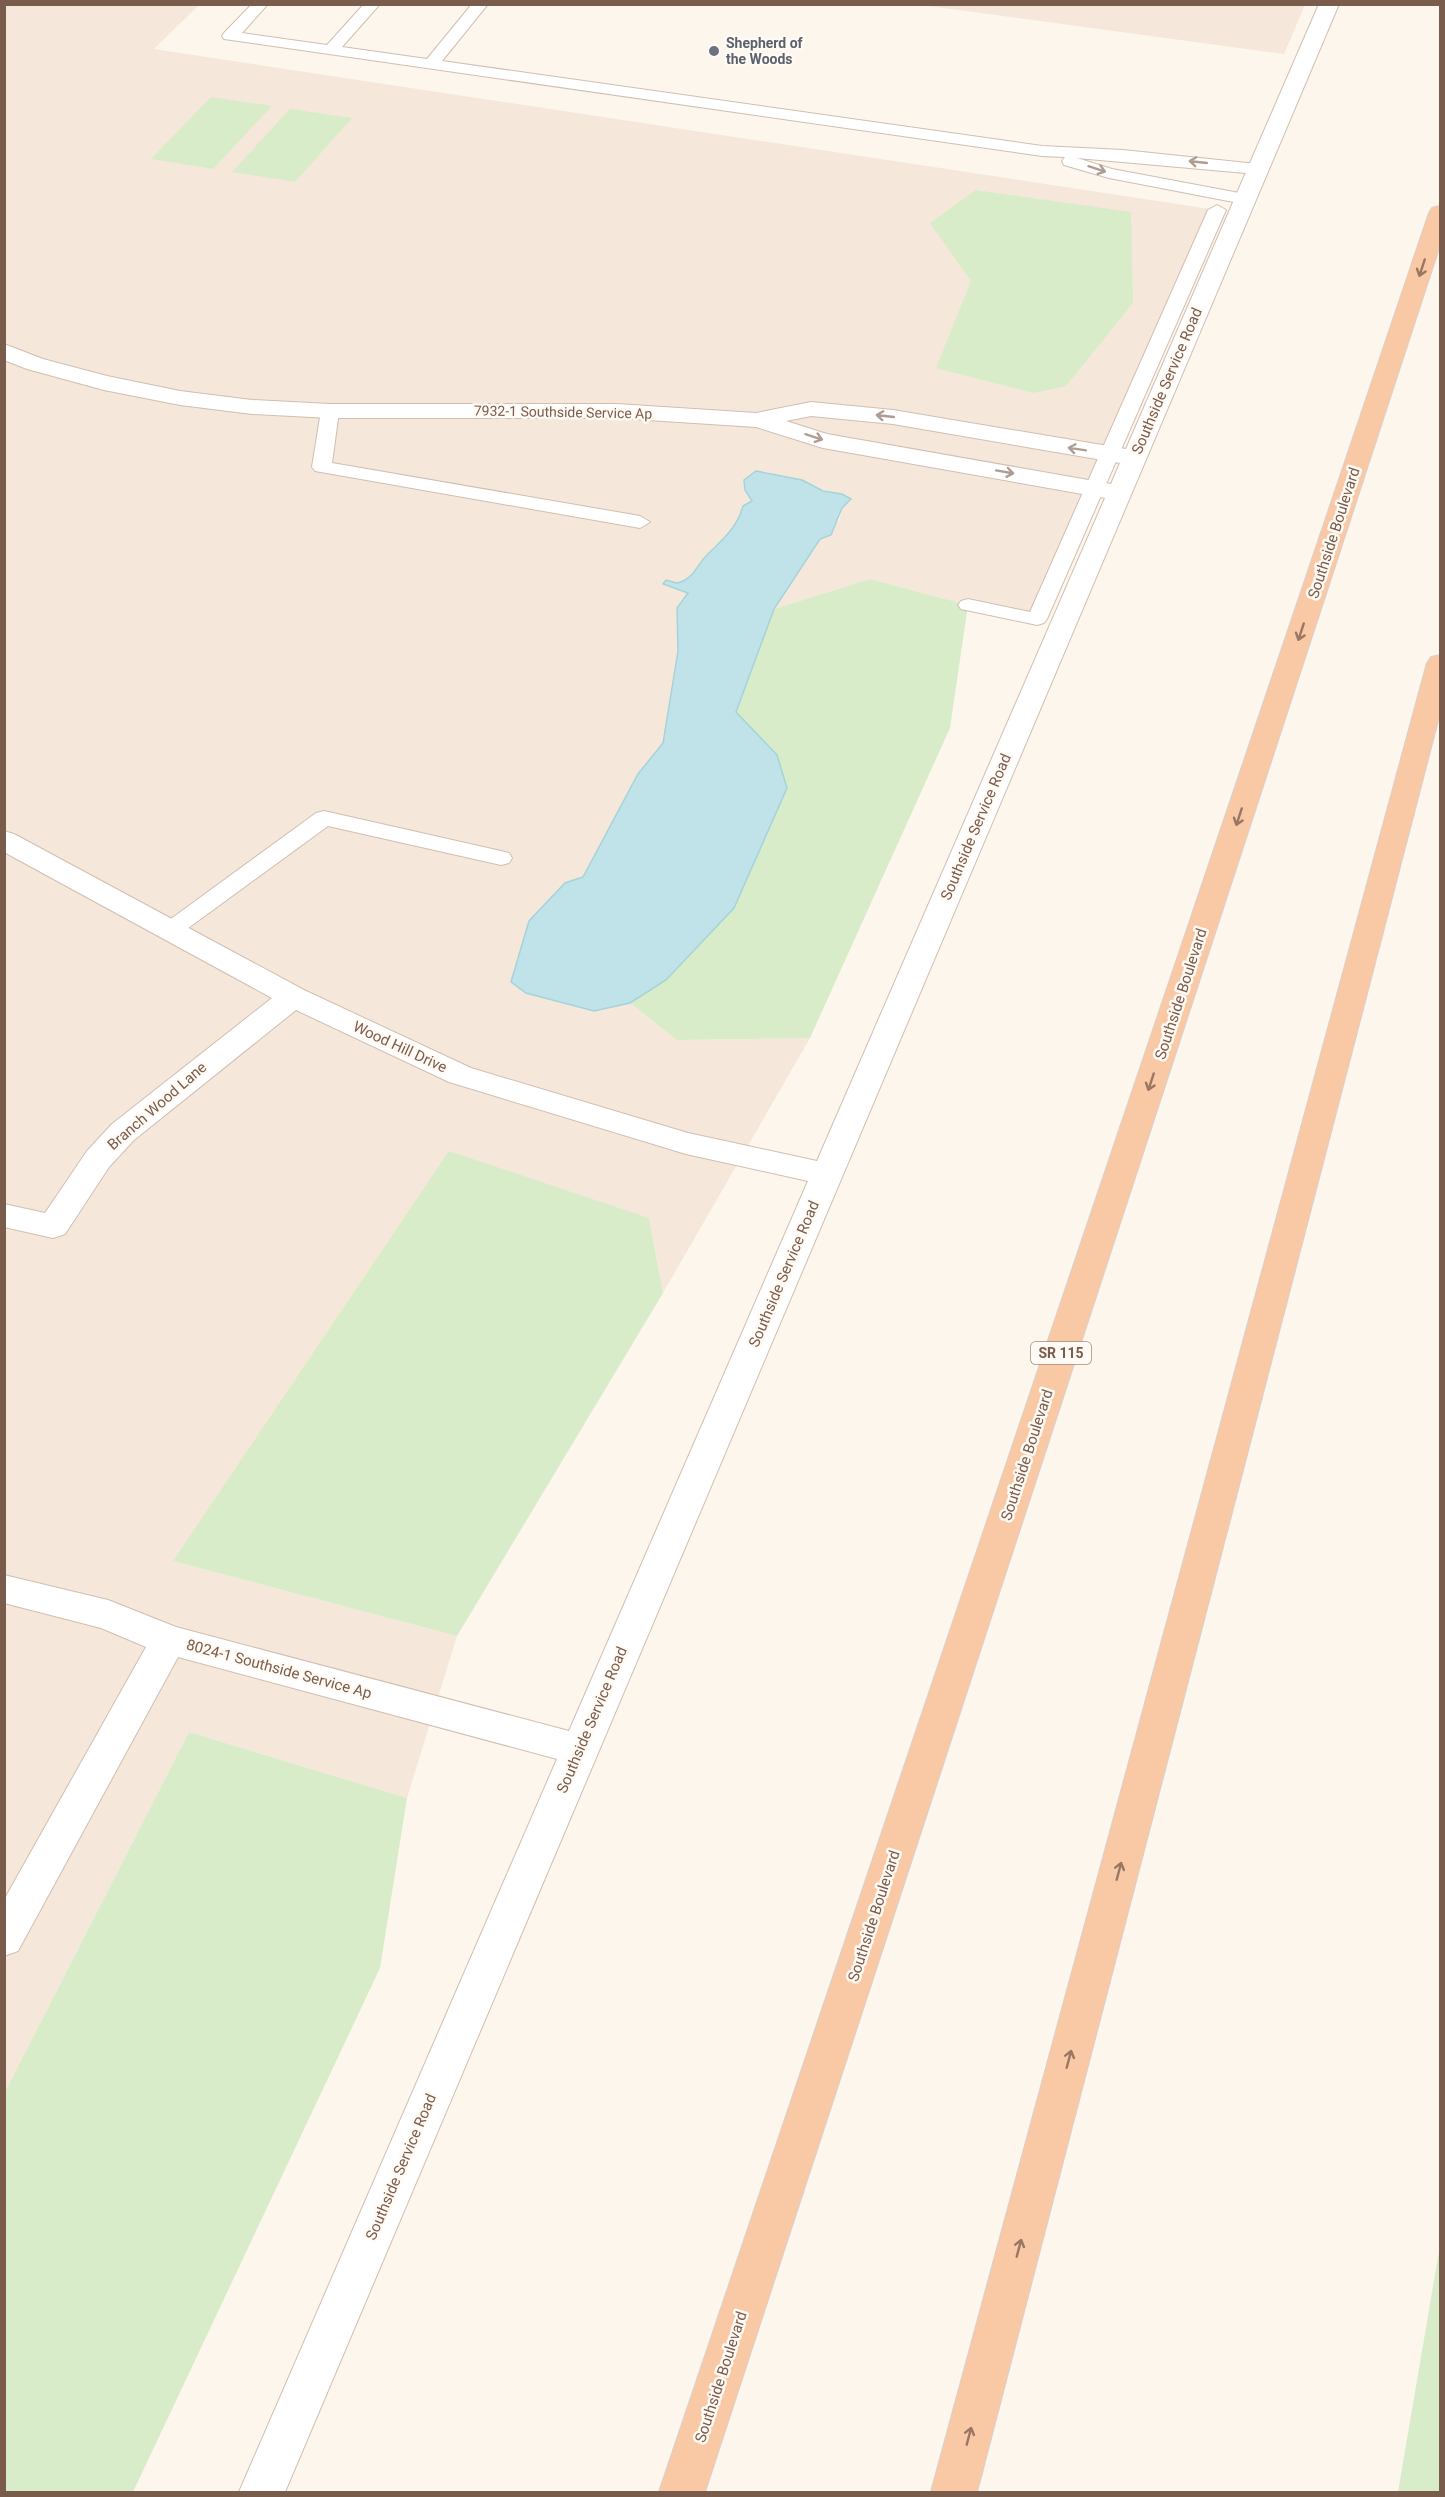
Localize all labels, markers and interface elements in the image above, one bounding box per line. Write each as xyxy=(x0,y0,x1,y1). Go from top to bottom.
place label: Shepherd of the Woods xyxy=(726,35,804,67)
marker: Shepherd of the Woods xyxy=(707,44,721,58)
one-way arrow xyxy=(1189,157,1209,168)
one-way arrow xyxy=(1087,165,1106,176)
one-way arrow xyxy=(1416,258,1427,277)
street label: Southside Service Road xyxy=(1128,305,1206,457)
street label: 7932-1 Southside Service Ap xyxy=(474,402,652,422)
one-way arrow xyxy=(875,410,895,421)
one-way arrow xyxy=(804,433,823,444)
one-way arrow xyxy=(1068,443,1087,454)
street label: Southside Boulevard xyxy=(1304,465,1364,601)
one-way arrow xyxy=(995,467,1015,478)
one-way arrow xyxy=(1295,622,1306,641)
street label: Southside Service Road xyxy=(937,751,1015,903)
one-way arrow xyxy=(1233,807,1244,826)
street label: Southside Boulevard xyxy=(1151,926,1211,1062)
street label: Wood Hill Drive xyxy=(350,1017,450,1077)
street label: Branch Wood Lane xyxy=(104,1058,210,1154)
one-way arrow xyxy=(1145,1072,1156,1091)
street label: Southside Service Road xyxy=(745,1198,823,1350)
road number: SR 115 xyxy=(1031,1342,1091,1364)
street label: Southside Boulevard xyxy=(997,1387,1057,1523)
street label: 8024-1 Southside Service Ap xyxy=(184,1636,374,1702)
street label: Southside Service Road xyxy=(553,1644,631,1796)
street label: Southside Boulevard xyxy=(844,1848,904,1984)
one-way arrow xyxy=(1114,1861,1126,1880)
one-way arrow xyxy=(1064,2050,1076,2069)
street label: Southside Service Road xyxy=(362,2091,440,2243)
one-way arrow xyxy=(1014,2238,1025,2257)
street label: Southside Boulevard xyxy=(691,2309,751,2445)
one-way arrow xyxy=(964,2427,975,2446)

